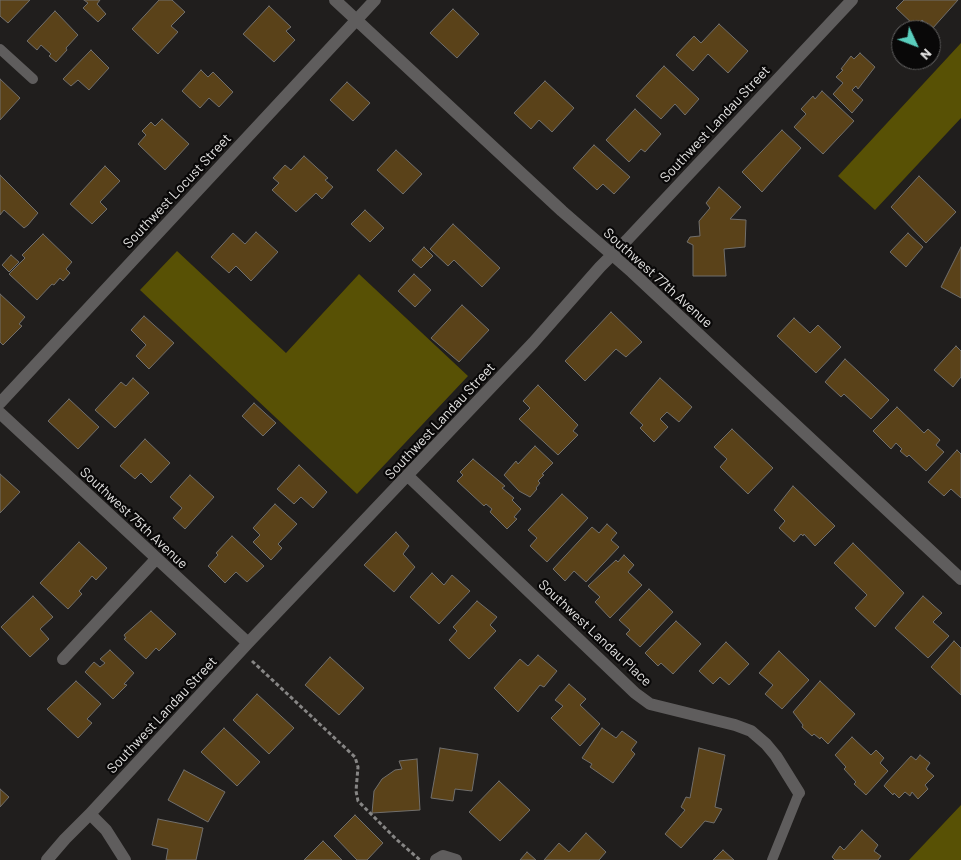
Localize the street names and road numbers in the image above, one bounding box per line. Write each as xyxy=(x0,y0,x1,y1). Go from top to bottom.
street label: Southwest Landau Street xyxy=(657,62,773,186)
street label: Southwest Locust Street xyxy=(119,130,235,252)
street label: Southwest 77th Avenue xyxy=(600,225,716,331)
street label: Southwest Landau Street xyxy=(382,359,498,483)
street label: Southwest 75th Avenue xyxy=(77,464,191,572)
street label: Southwest Landau Place xyxy=(535,576,655,690)
street label: Southwest Landau Street xyxy=(104,653,220,777)

